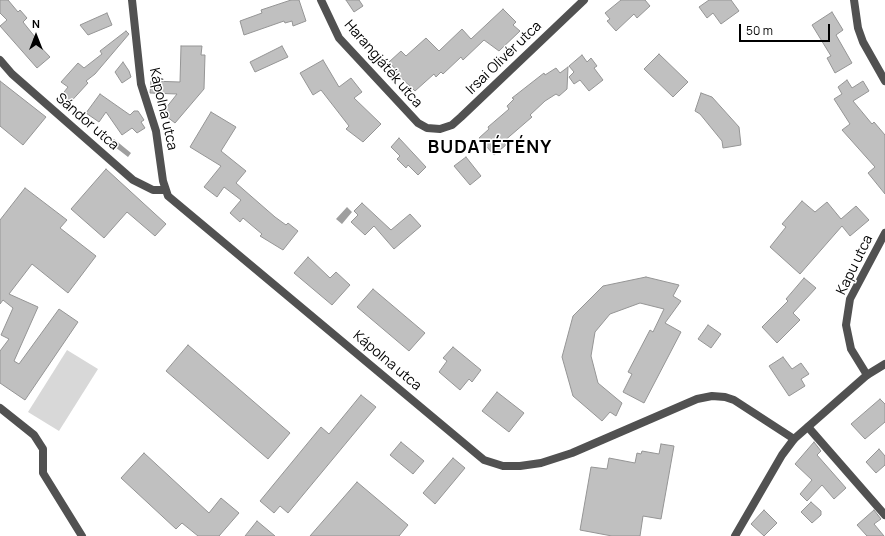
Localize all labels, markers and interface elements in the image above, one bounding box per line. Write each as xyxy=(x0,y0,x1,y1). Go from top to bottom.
north arrow xyxy=(16,16,56,56)
text: N xyxy=(32,16,40,31)
scale bar xyxy=(741,16,832,42)
street label: Harangjáték utca xyxy=(340,17,426,111)
street label: Irsai Olivér utca xyxy=(463,18,545,98)
text: 50 m xyxy=(746,22,773,39)
street label: Kápolna utca xyxy=(145,66,181,152)
street label: Sándor utca xyxy=(52,90,122,154)
district label: BUDATÉTÉNY xyxy=(428,137,552,159)
street label: Kapu utca xyxy=(833,232,877,298)
street label: Kápolna utca xyxy=(349,328,425,394)

